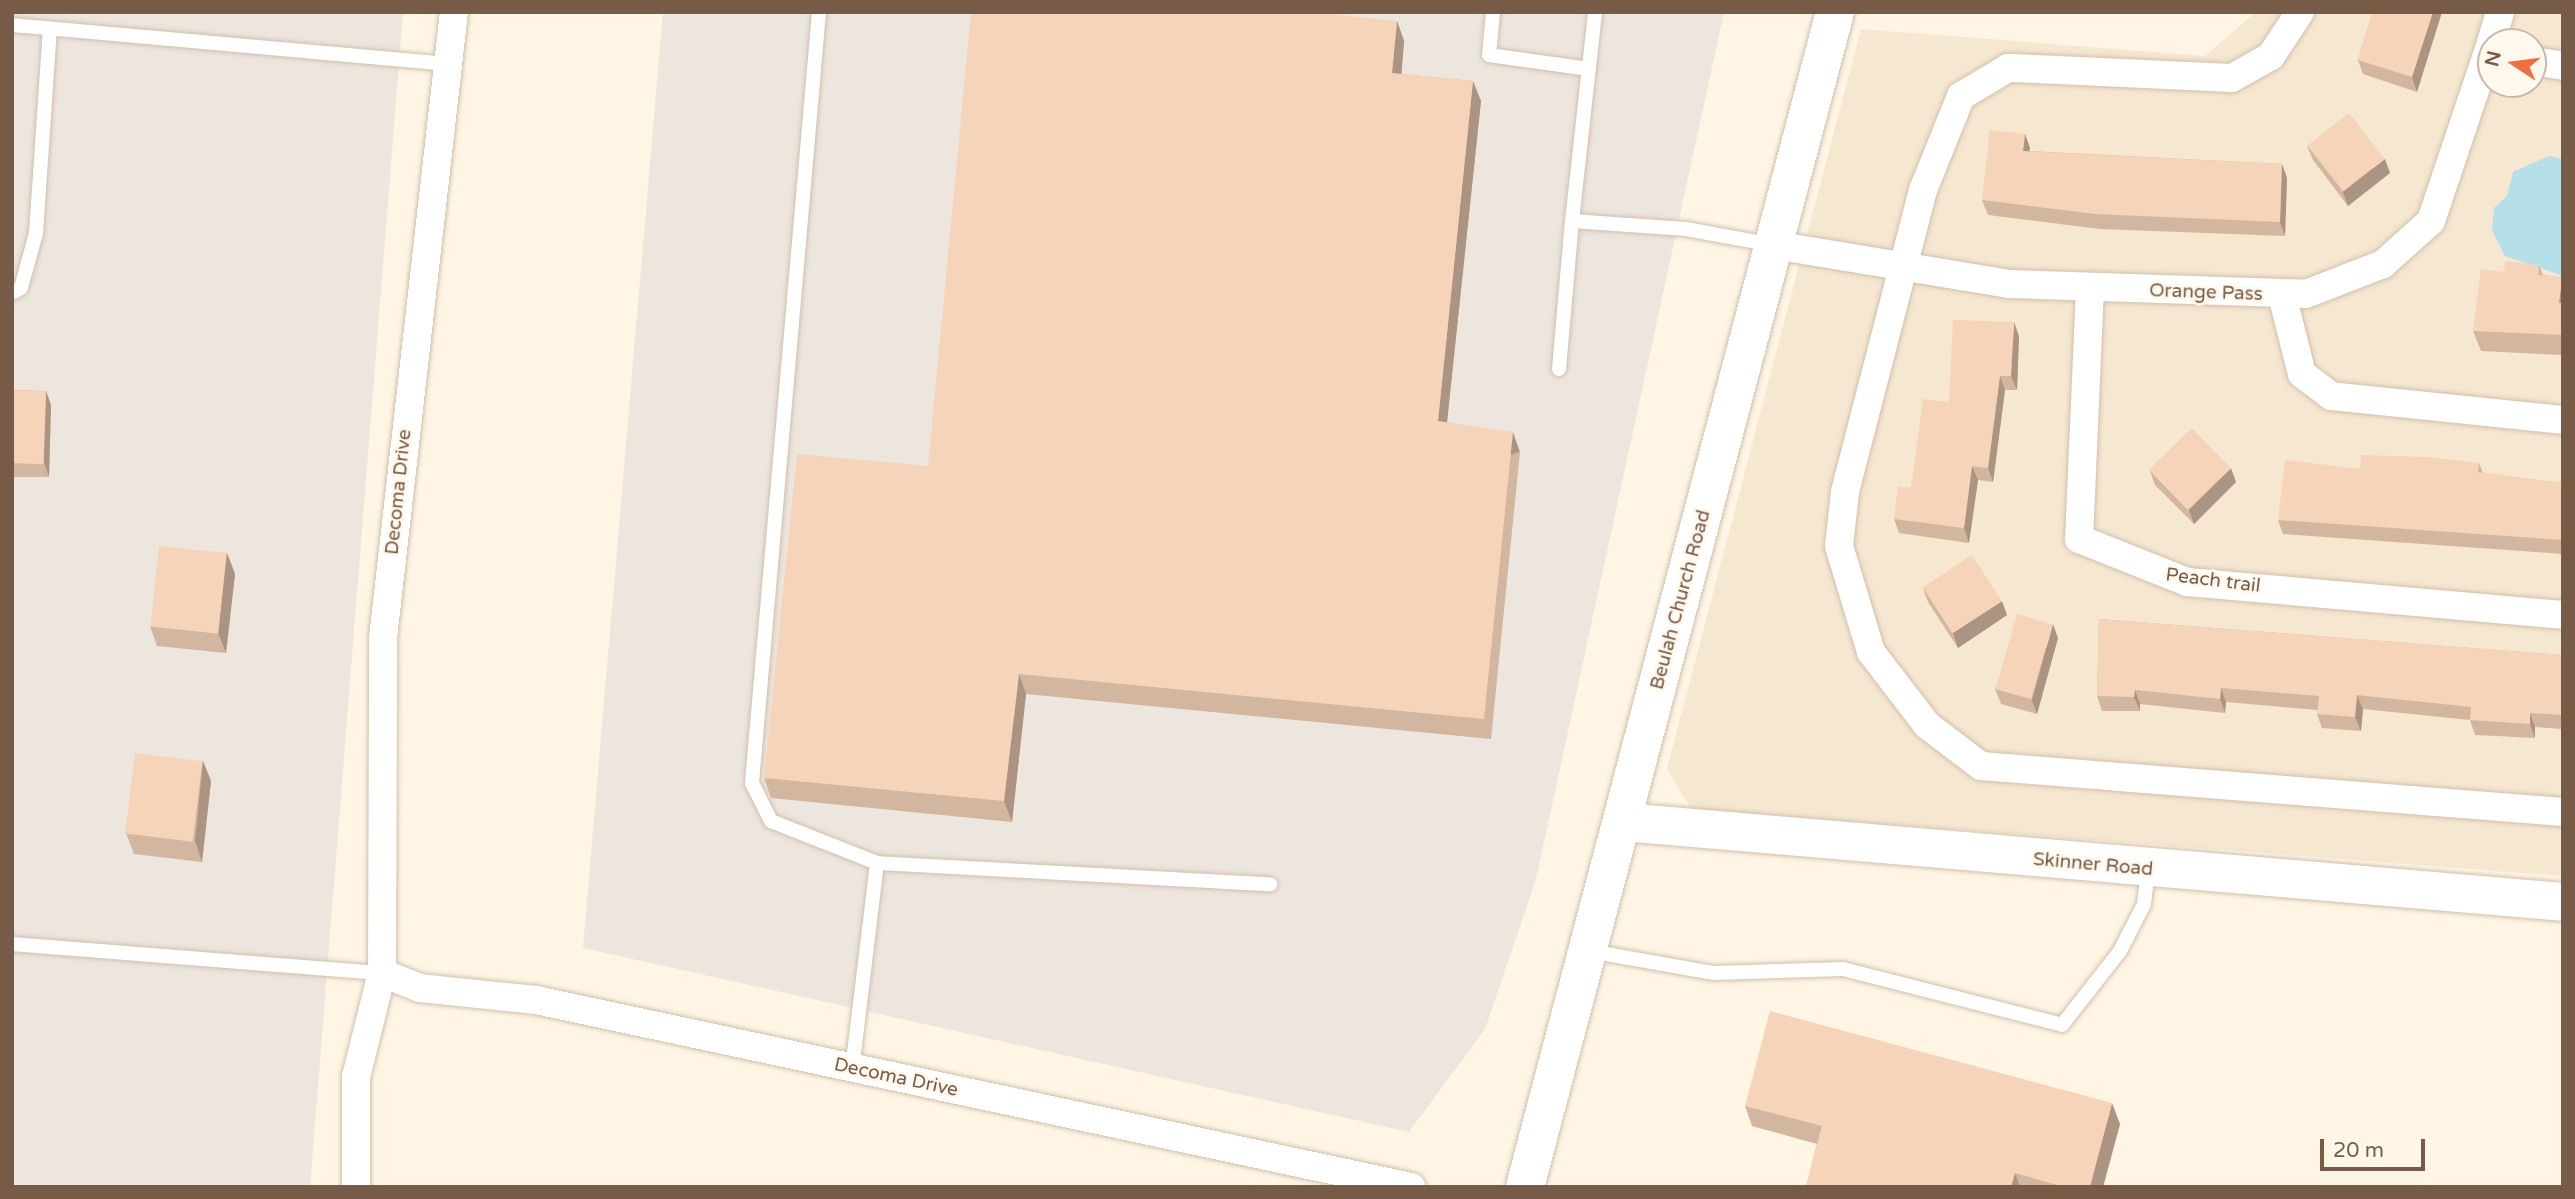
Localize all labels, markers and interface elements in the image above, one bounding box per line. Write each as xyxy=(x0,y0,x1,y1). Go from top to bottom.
north arrow xyxy=(2477,28,2547,98)
text: N xyxy=(2481,49,2506,69)
street label: Orange Pass xyxy=(2149,280,2263,306)
street label: Decoma Drive xyxy=(381,428,417,556)
street label: Beulah Church Road xyxy=(1646,508,1716,692)
street label: Peach trail xyxy=(2164,564,2262,598)
street label: Skinner Road xyxy=(2032,848,2154,882)
street label: Decoma Drive xyxy=(832,1054,960,1102)
scale bar xyxy=(2323,1126,2428,1170)
text: 20 m xyxy=(2333,1138,2384,1163)

